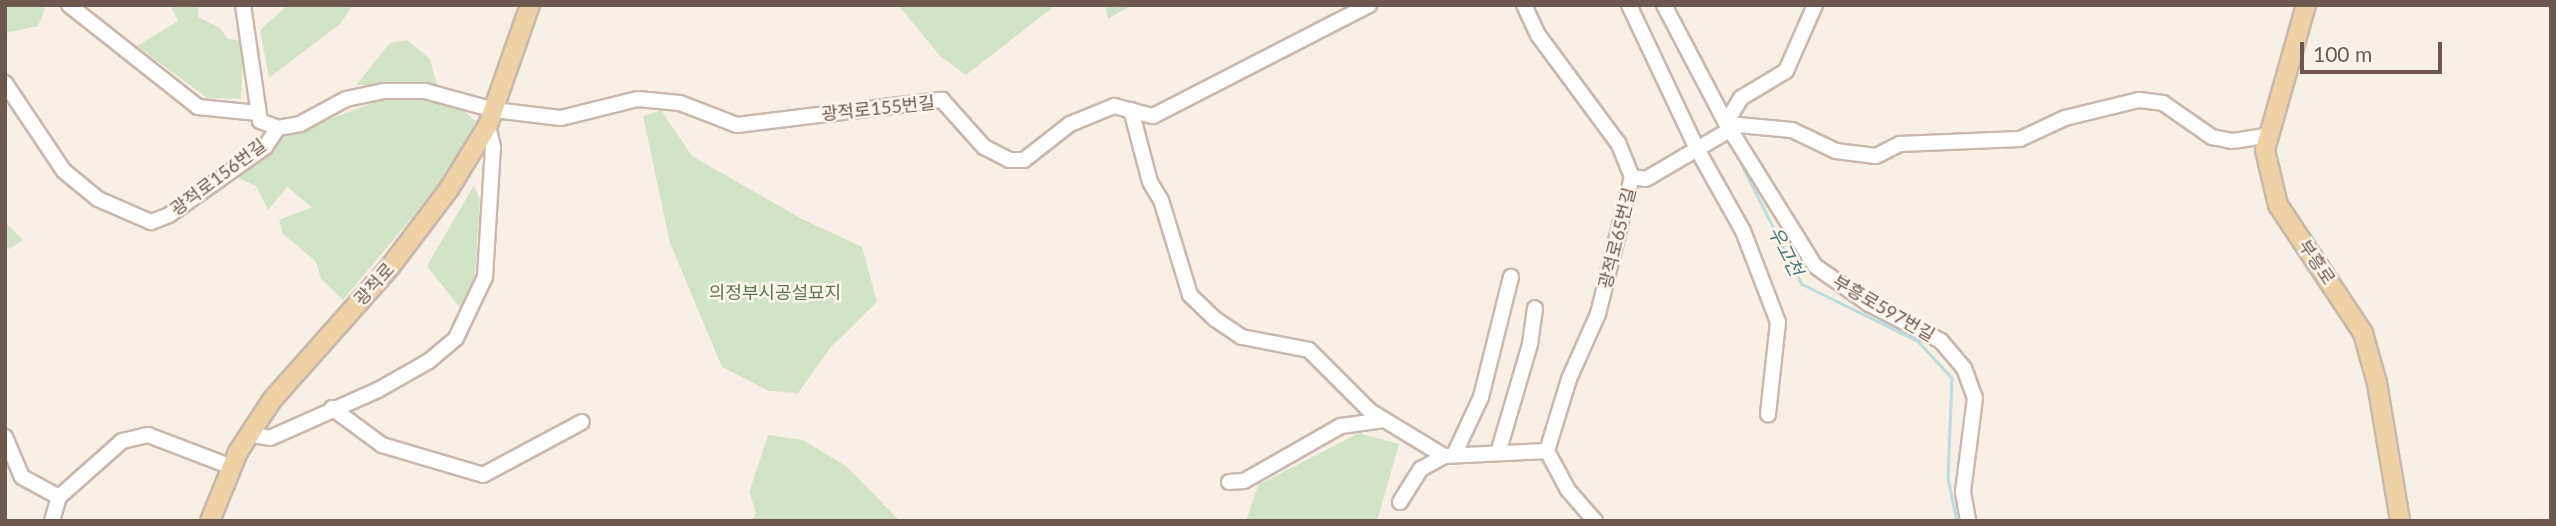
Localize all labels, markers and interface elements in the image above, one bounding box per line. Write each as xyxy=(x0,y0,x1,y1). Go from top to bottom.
scale bar xyxy=(2304,28,2446,72)
text: 100 m xyxy=(2313,41,2372,66)
street label: 광적로155번길 xyxy=(820,91,936,125)
street label: 광적로156번길 xyxy=(166,134,270,220)
street label: 광적로65번길 xyxy=(1594,185,1640,291)
water label: 우고천 xyxy=(1764,222,1808,280)
street label: 부흥로 xyxy=(2294,235,2340,289)
street label: 광적로 xyxy=(349,258,399,310)
street label: 부흥로597번길 xyxy=(1829,270,1939,346)
park label: 의정부시공설묘지 xyxy=(709,281,841,303)

